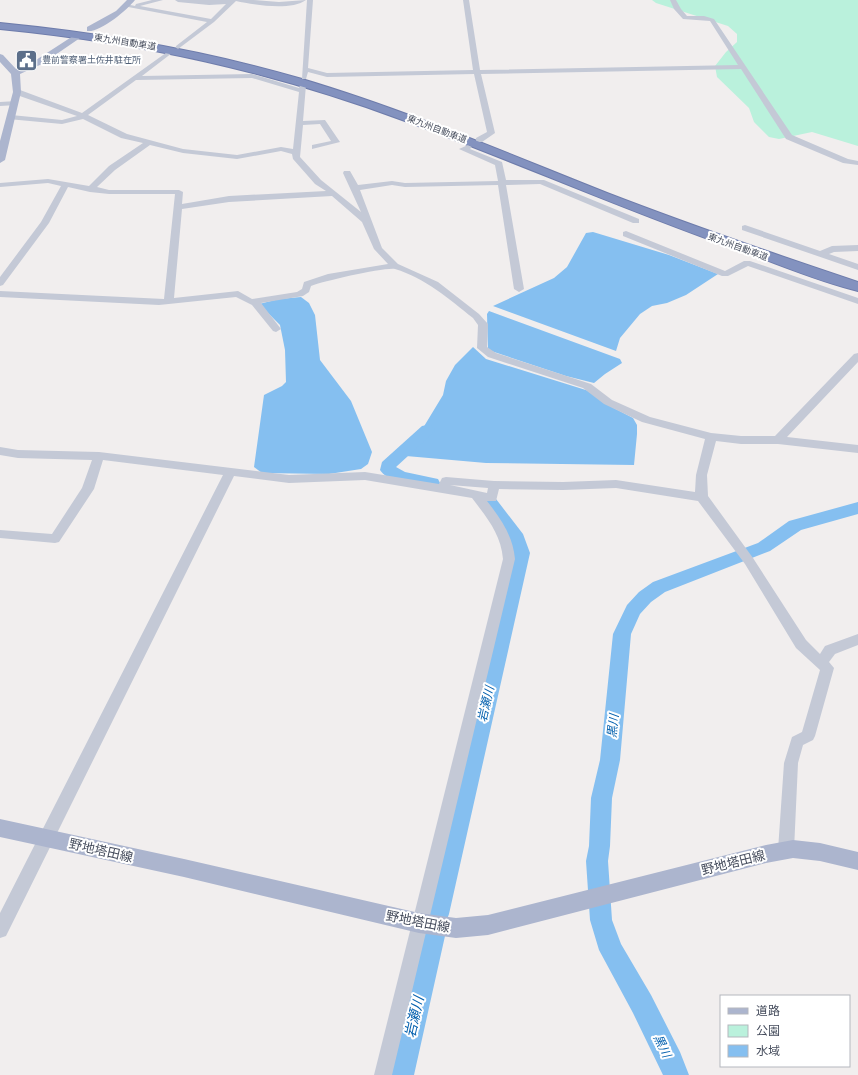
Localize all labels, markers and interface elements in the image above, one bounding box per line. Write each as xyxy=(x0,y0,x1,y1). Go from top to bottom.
street label: 東九州自動車道 xyxy=(93,31,157,52)
public building icon: 豊前警察署土佐井駐在所 xyxy=(14,47,40,73)
place label: 豊前警察署土佐井駐在所 xyxy=(42,55,141,65)
street label: 東九州自動車道 xyxy=(406,112,469,145)
street label: 東九州自動車道 xyxy=(707,231,770,262)
water label: 岩瀬川 xyxy=(475,683,497,723)
water label: 黒川 xyxy=(605,711,621,739)
street label: 野地塔田線 xyxy=(68,836,134,865)
street label: 野地塔田線 xyxy=(700,847,766,878)
street label: 野地塔田線 xyxy=(385,908,451,935)
water label: 岩瀬川 xyxy=(401,993,427,1039)
legend xyxy=(720,995,850,1067)
text: 道路 xyxy=(756,1004,780,1018)
text: 公園 xyxy=(756,1024,780,1038)
water label: 黒川 xyxy=(650,1032,674,1062)
text: 水域 xyxy=(756,1044,780,1058)

